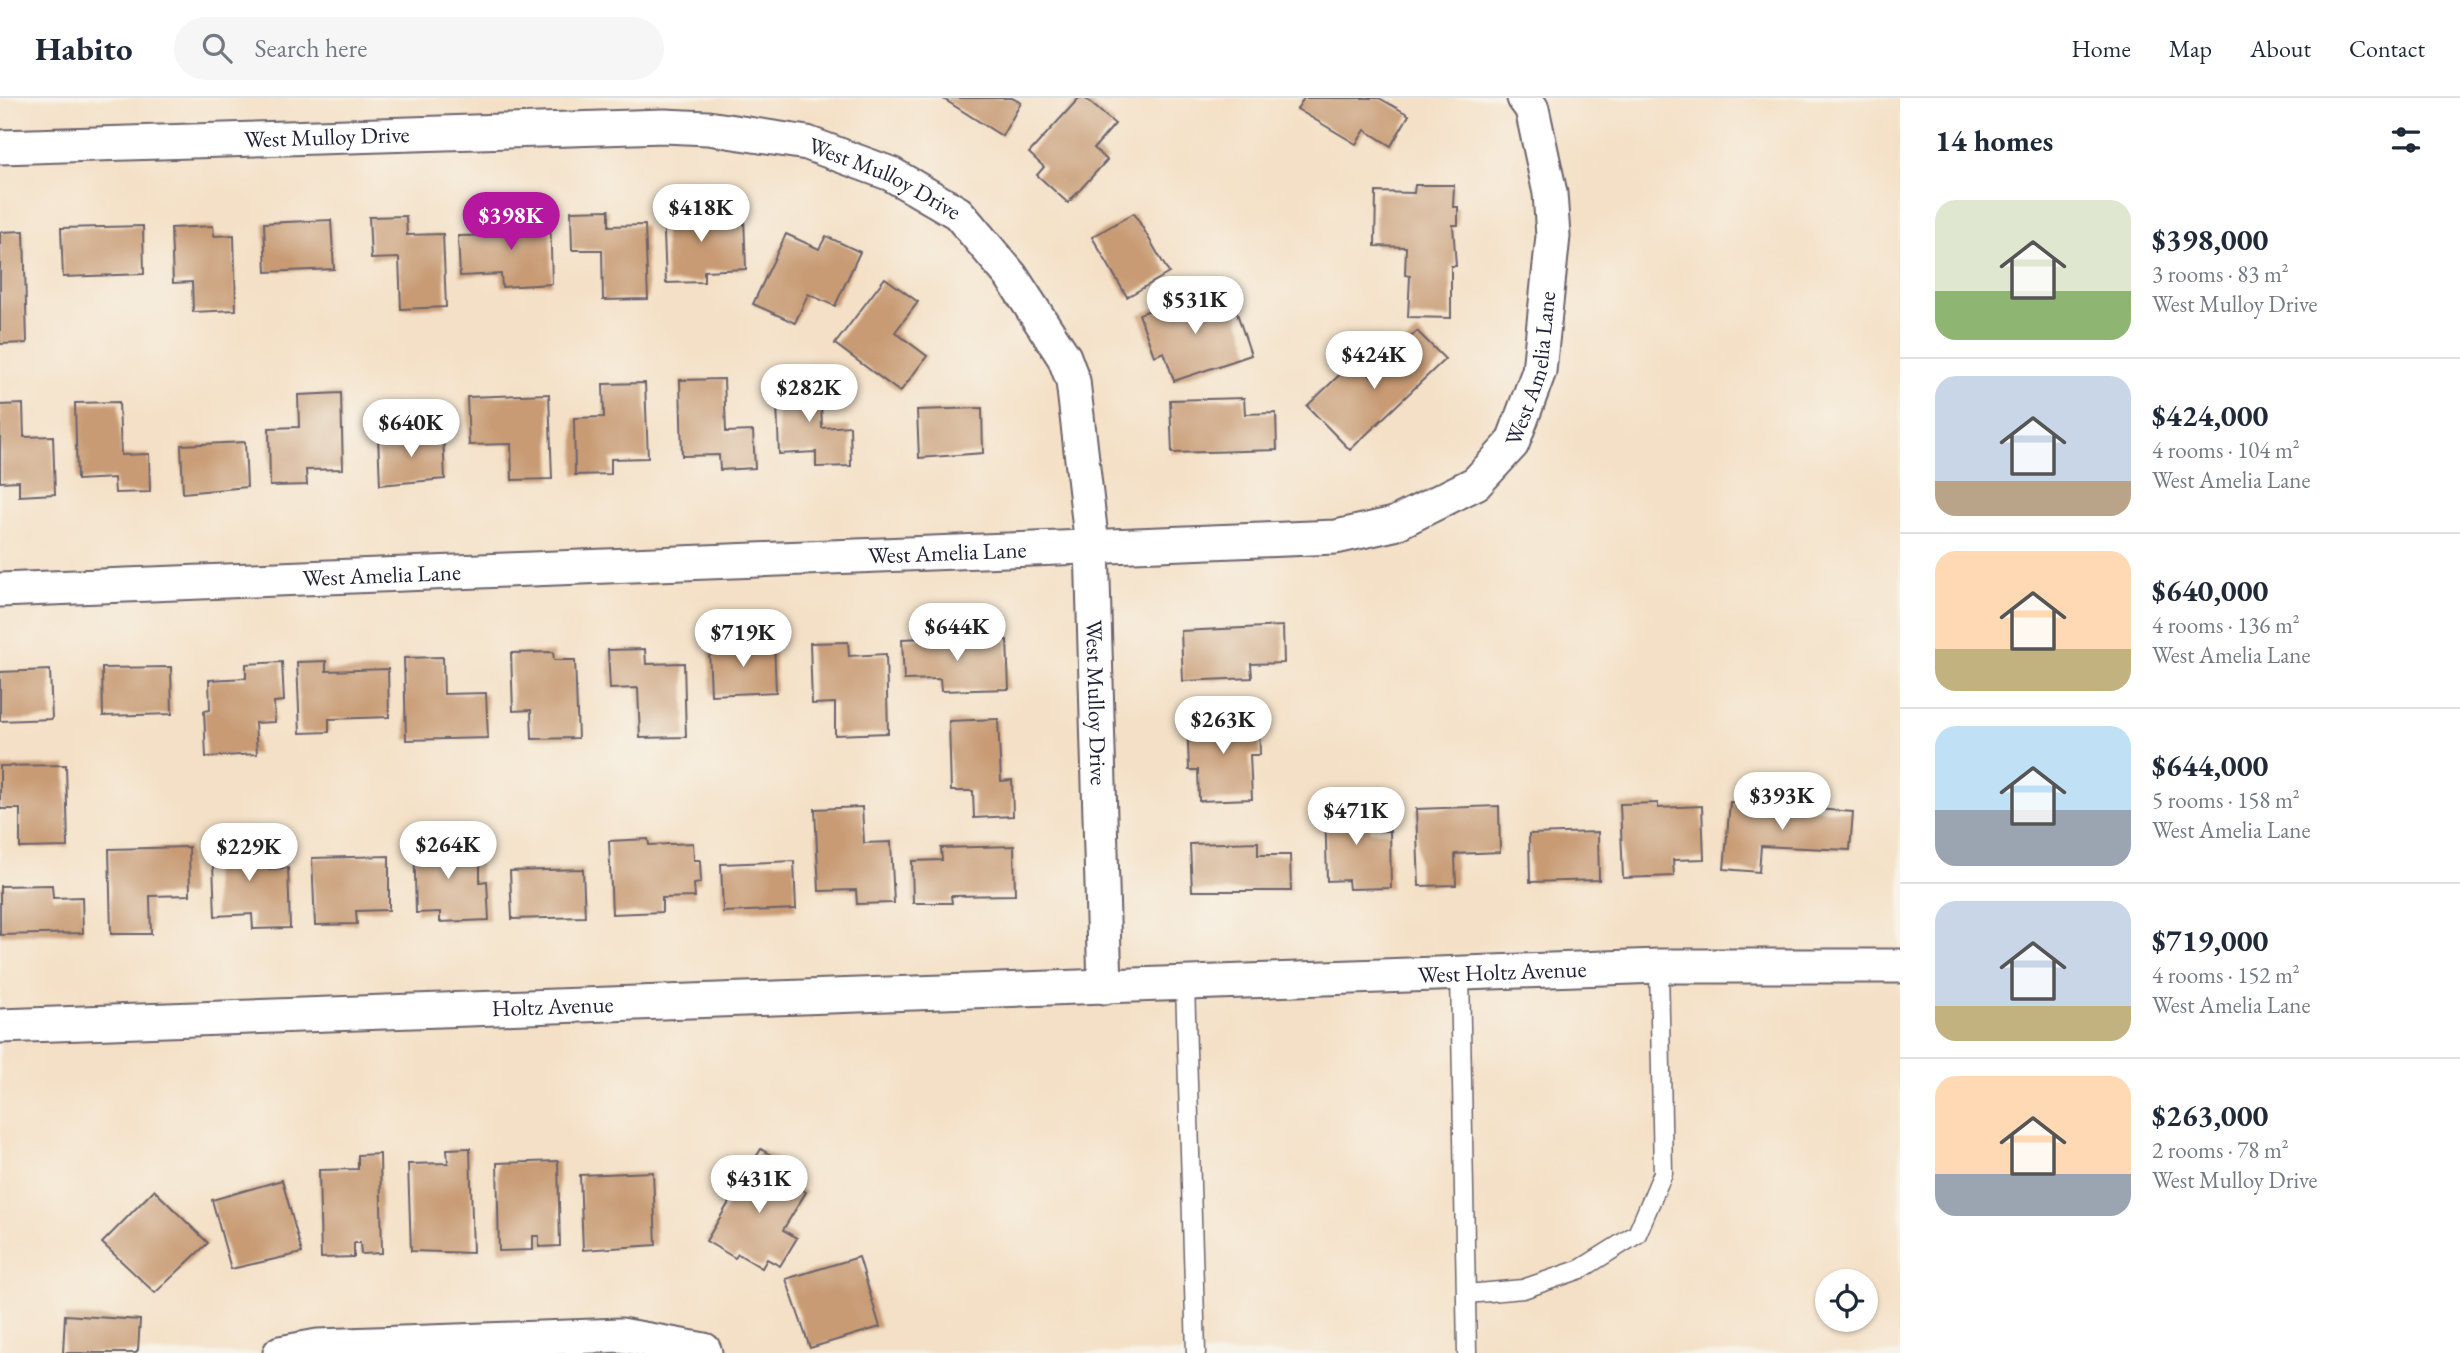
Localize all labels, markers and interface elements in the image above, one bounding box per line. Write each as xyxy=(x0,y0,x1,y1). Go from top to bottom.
search box xyxy=(174,17,664,80)
text: Habito xyxy=(35,27,132,70)
icon: search xyxy=(198,29,236,67)
text: Search here xyxy=(254,31,367,65)
text: Home xyxy=(2071,33,2131,64)
text: Map xyxy=(2169,33,2212,64)
text: About xyxy=(2250,33,2311,64)
text: Contact xyxy=(2349,33,2425,64)
street label: West Mulloy Drive xyxy=(244,119,410,154)
text: 14 homes xyxy=(1935,121,2053,160)
icon: filters xyxy=(2387,121,2425,159)
street label: West Mulloy Drive xyxy=(804,130,967,227)
pin: $418K xyxy=(652,184,750,244)
pin: $398K xyxy=(462,192,560,252)
text: $418K xyxy=(669,192,733,222)
text: $398K xyxy=(479,200,543,230)
text: $398,000 xyxy=(2152,220,2268,259)
icon: home xyxy=(1991,228,2075,312)
text: 3 rooms · 83 m² xyxy=(2152,259,2289,289)
pin: $531K xyxy=(1146,276,1244,336)
text: $531K xyxy=(1163,284,1227,314)
text: West Mulloy Drive xyxy=(2152,289,2318,319)
street label: West Amelia Lane xyxy=(1498,290,1562,450)
pin: $424K xyxy=(1325,331,1423,391)
text: $424K xyxy=(1342,339,1406,369)
pin: $282K xyxy=(760,364,858,424)
text: $282K xyxy=(777,372,841,402)
text: $424,000 xyxy=(2152,396,2268,435)
pin: $640K xyxy=(362,400,460,459)
icon: home xyxy=(1991,404,2075,488)
text: $640K xyxy=(379,407,443,437)
text: 4 rooms · 104 m² xyxy=(2152,435,2300,465)
text: West Amelia Lane xyxy=(2152,465,2310,495)
street label: West Amelia Lane xyxy=(867,534,1027,571)
street label: West Amelia Lane xyxy=(302,557,462,593)
text: $640,000 xyxy=(2152,571,2268,610)
icon: home xyxy=(1991,579,2075,663)
pin: $644K xyxy=(908,603,1006,663)
pin: $719K xyxy=(694,610,792,669)
text: 4 rooms · 136 m² xyxy=(2152,610,2300,640)
text: $644K xyxy=(925,611,989,641)
text: $719K xyxy=(711,617,775,647)
street label: West Mulloy Drive xyxy=(1079,619,1114,786)
text: West Amelia Lane xyxy=(2152,640,2310,670)
pin: $263K xyxy=(1174,696,1272,756)
text: $263K xyxy=(1191,704,1255,734)
text: $644,000 xyxy=(2152,746,2268,785)
icon: home xyxy=(1991,754,2075,838)
pin: $393K xyxy=(1733,772,1831,832)
text: $393K xyxy=(1750,780,1814,810)
text: 5 rooms · 158 m² xyxy=(2152,785,2300,815)
pin: $471K xyxy=(1307,788,1405,847)
text: $471K xyxy=(1324,795,1388,825)
text: West Amelia Lane xyxy=(2152,815,2310,845)
pin: $264K xyxy=(399,822,497,881)
pin: $229K xyxy=(200,824,298,883)
text: $264K xyxy=(416,829,480,859)
text: $229K xyxy=(217,831,281,861)
text: $719,000 xyxy=(2152,921,2268,960)
icon: home xyxy=(1991,929,2075,1013)
street label: West Holtz Avenue xyxy=(1417,954,1587,990)
text: 4 rooms · 152 m² xyxy=(2152,960,2300,990)
street label: Holtz Avenue xyxy=(491,989,614,1023)
text: West Amelia Lane xyxy=(2152,990,2310,1020)
text: $263,000 xyxy=(2152,1096,2268,1135)
icon: home xyxy=(1991,1104,2075,1188)
text: 2 rooms · 78 m² xyxy=(2152,1135,2289,1165)
pin: $431K xyxy=(710,1156,808,1215)
text: $431K xyxy=(727,1163,791,1193)
text: West Mulloy Drive xyxy=(2152,1165,2318,1195)
map controls xyxy=(1815,1269,1878,1332)
button: locate xyxy=(1815,1269,1878,1332)

